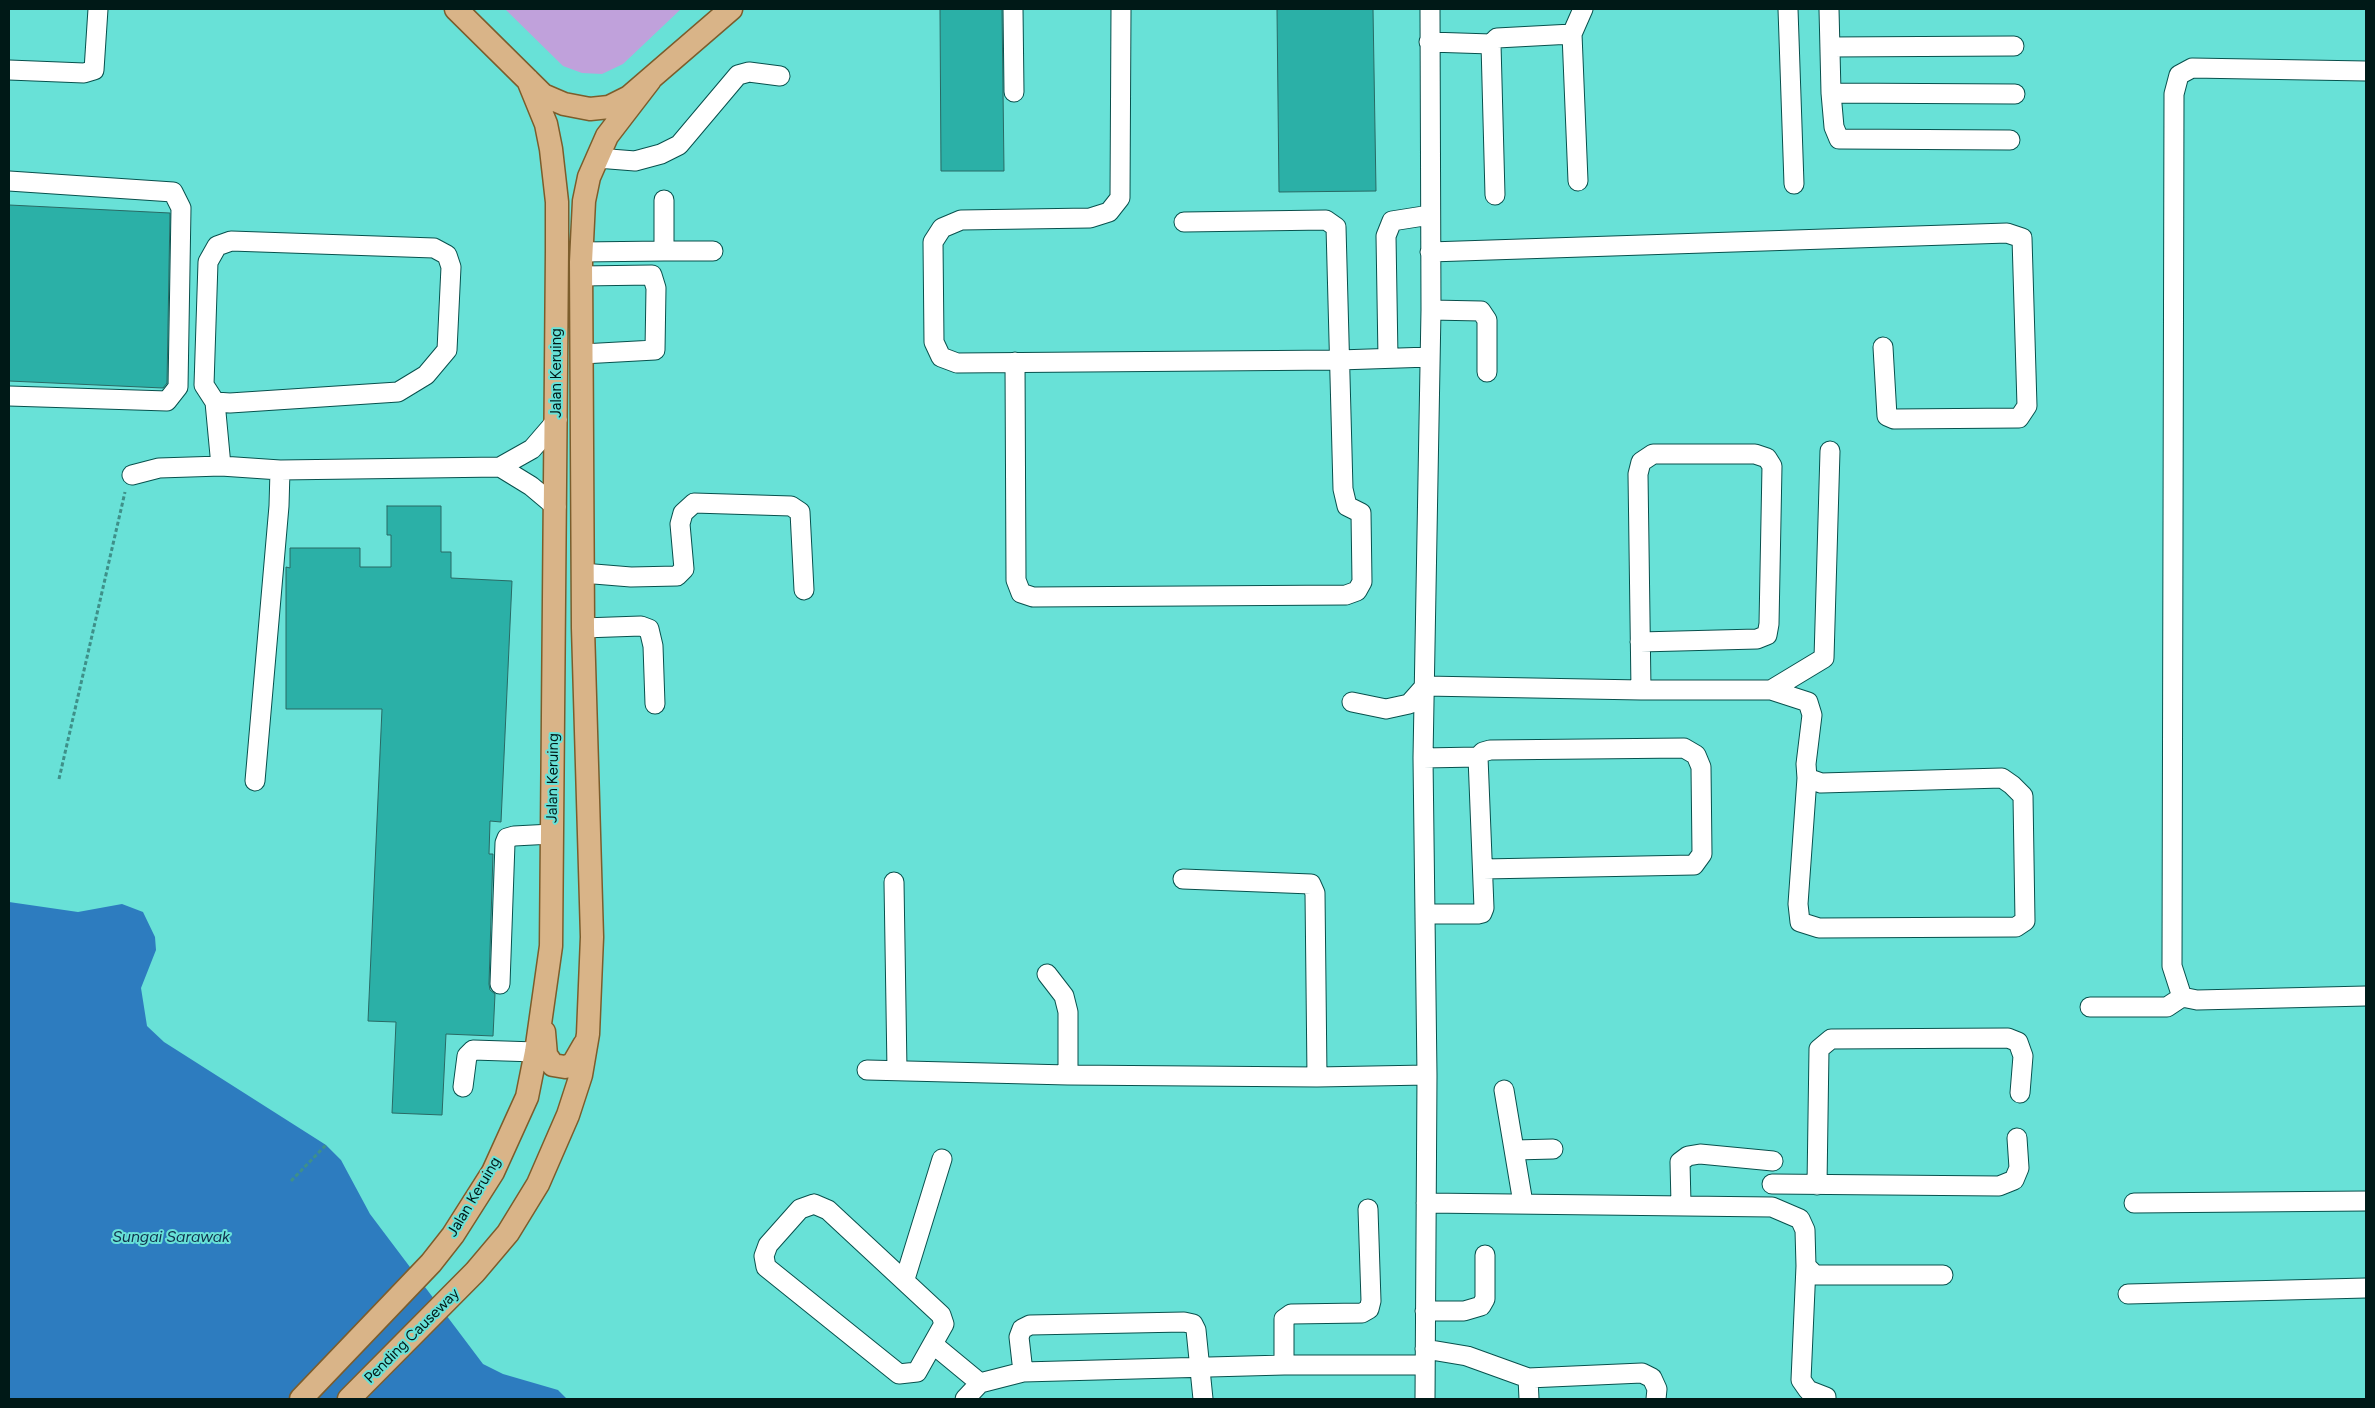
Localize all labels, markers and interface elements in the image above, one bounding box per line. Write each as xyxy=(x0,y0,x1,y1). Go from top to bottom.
street label: Jalan Keruing xyxy=(548,328,566,418)
street label: Jalan Keruing xyxy=(543,733,563,823)
street label: Jalan Keruing xyxy=(443,1154,505,1240)
water label: Sungai Sarawak xyxy=(112,1227,230,1247)
street label: Pending Causeway xyxy=(361,1285,463,1387)

